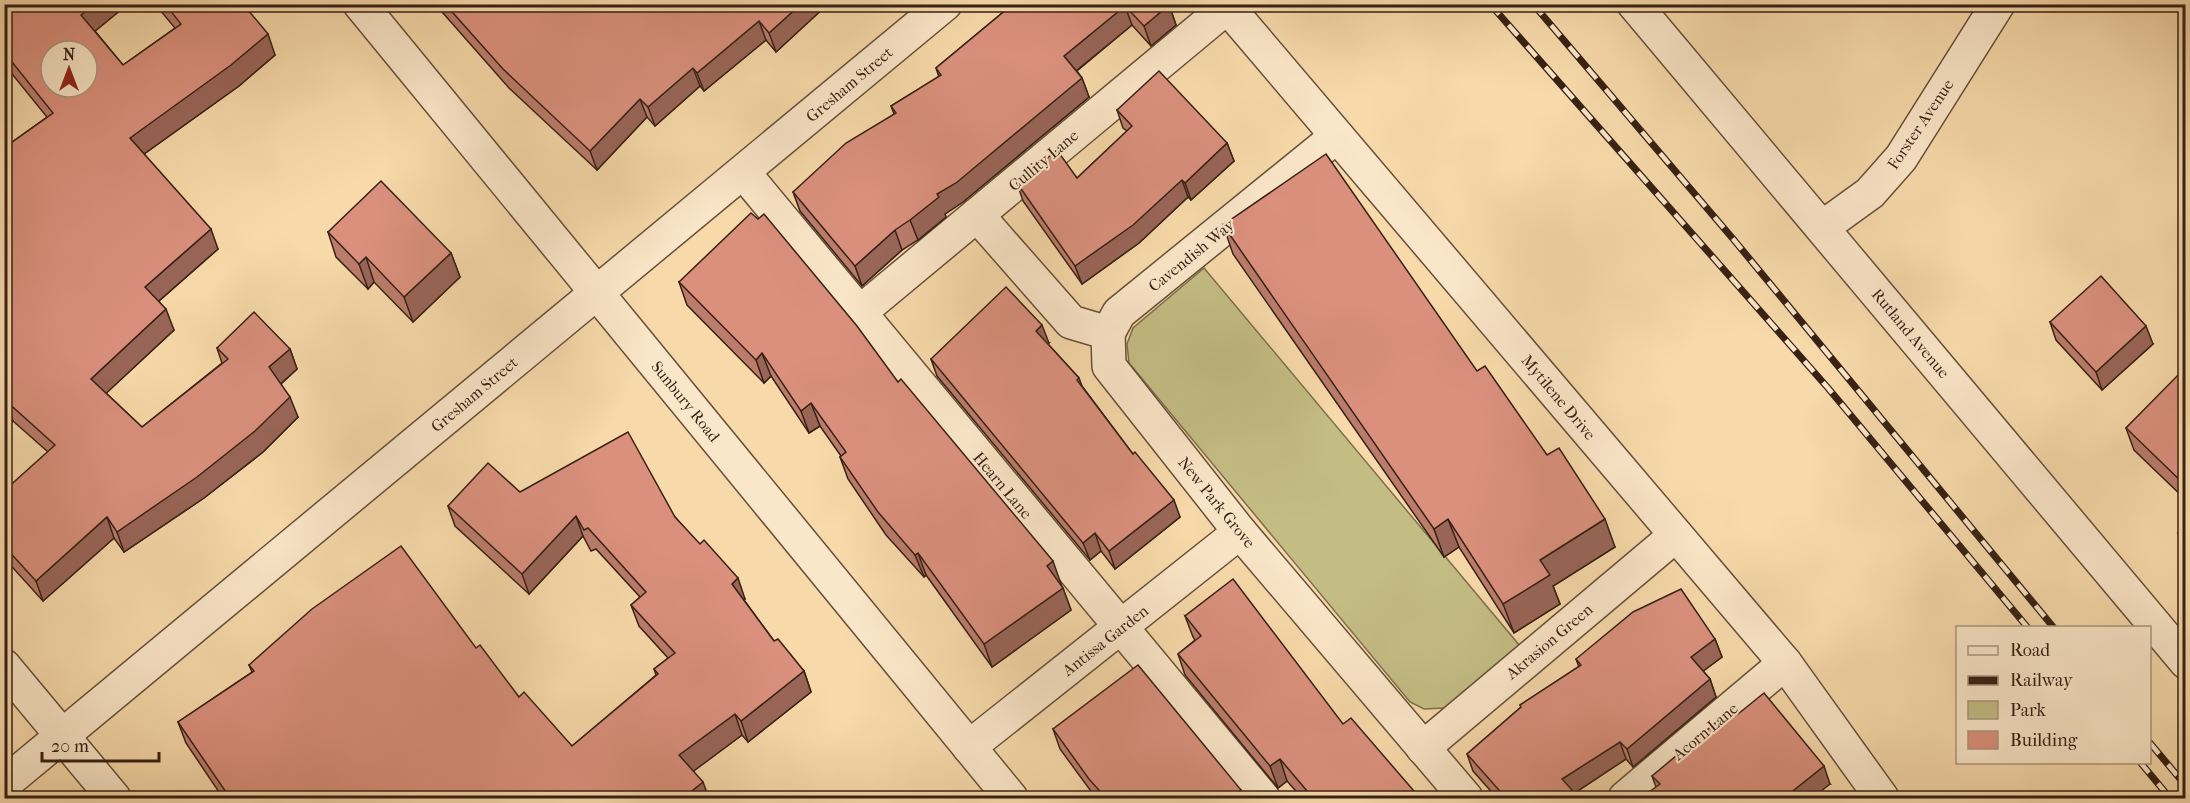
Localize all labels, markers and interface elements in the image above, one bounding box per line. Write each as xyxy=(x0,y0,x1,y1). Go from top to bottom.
north arrow xyxy=(39,39,99,99)
street label: Gresham Street xyxy=(802,42,897,126)
text: N xyxy=(63,45,76,64)
street label: Forster Avenue xyxy=(1883,75,1958,173)
street label: Cullity Lane xyxy=(1005,126,1082,195)
street label: Cavendish Way xyxy=(1145,215,1238,296)
street label: Rutland Avenue xyxy=(1868,285,1954,382)
street label: Mytilene Drive xyxy=(1518,351,1600,444)
street label: Gresham Street xyxy=(427,352,522,436)
street label: Sunbury Road xyxy=(647,357,724,446)
street label: Hearn Lane xyxy=(969,448,1036,523)
street label: New Park Grove xyxy=(1174,453,1259,552)
street label: Akrasion Green xyxy=(1501,599,1597,684)
street label: Antissa Garden xyxy=(1058,600,1153,680)
legend xyxy=(1956,626,2151,764)
text: Road xyxy=(2010,640,2050,661)
text: Railway xyxy=(2010,670,2074,691)
street label: Acorn Lane xyxy=(1668,699,1742,765)
text: Park xyxy=(2010,700,2047,721)
scale bar xyxy=(42,725,159,763)
text: Building xyxy=(2010,730,2078,751)
text: 20 m xyxy=(51,736,89,757)

